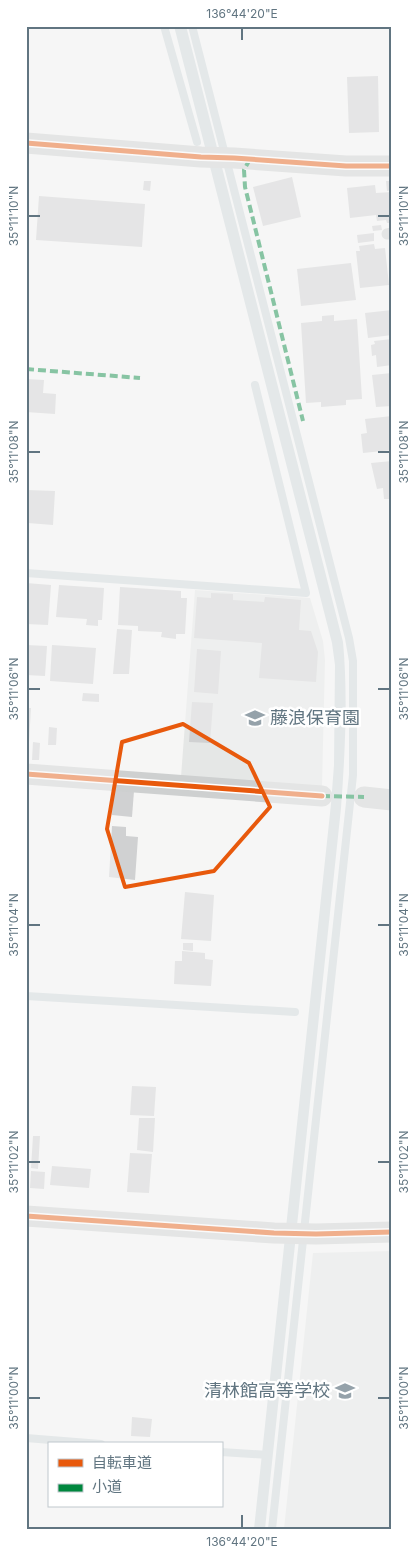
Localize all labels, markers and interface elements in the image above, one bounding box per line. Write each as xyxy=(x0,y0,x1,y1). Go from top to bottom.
text: 136°44'20"E xyxy=(206,6,278,21)
text: 35°11'10"N xyxy=(6,186,21,246)
text: 35°11'10"N xyxy=(396,186,411,246)
text: 35°11'08"N xyxy=(6,420,21,484)
text: 35°11'08"N xyxy=(396,420,411,484)
text: 35°11'06"N xyxy=(6,657,21,721)
text: 35°11'06"N xyxy=(396,657,411,721)
school or university icon: 藤浪保育園 xyxy=(244,707,266,729)
place label: 藤浪保育園 xyxy=(270,707,360,728)
text: 35°11'04"N xyxy=(6,893,21,957)
text: 35°11'04"N xyxy=(396,893,411,957)
text: 35°11'02"N xyxy=(6,1130,21,1194)
text: 35°11'02"N xyxy=(396,1130,411,1194)
text: 35°11'00"N xyxy=(6,1366,21,1430)
text: 35°11'00"N xyxy=(396,1366,411,1430)
place label: 清林館高等学校 xyxy=(204,1380,330,1401)
school or university icon: 清林館高等学校 xyxy=(334,1380,356,1402)
legend xyxy=(48,1442,222,1508)
text: 自転車道 xyxy=(92,1453,152,1472)
text: 小道 xyxy=(92,1477,122,1496)
text: 136°44'20"E xyxy=(206,1534,278,1549)

